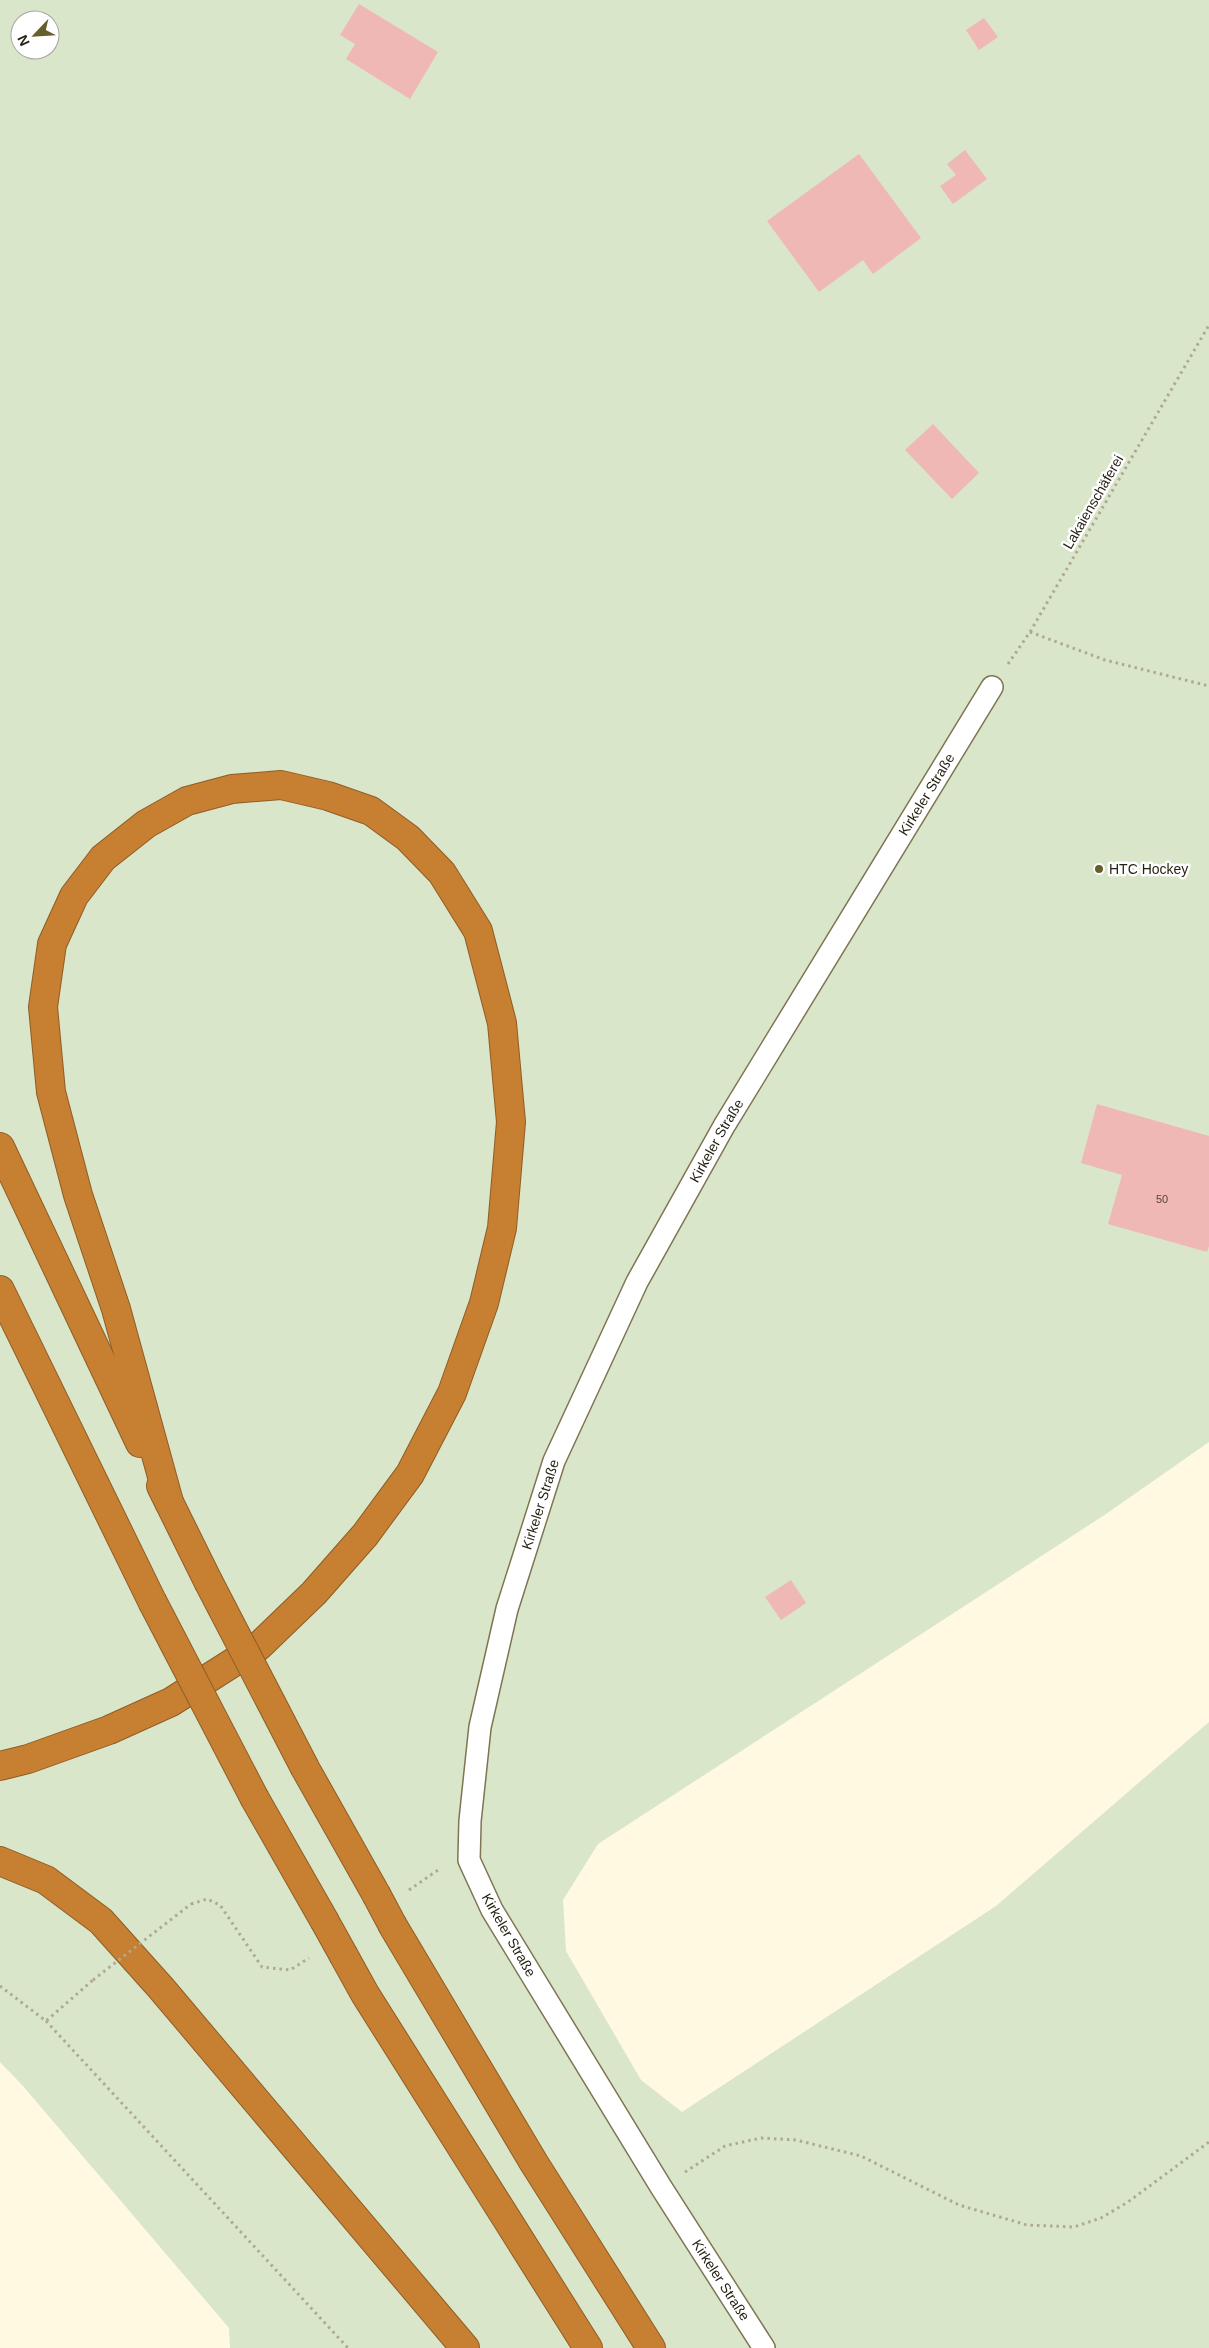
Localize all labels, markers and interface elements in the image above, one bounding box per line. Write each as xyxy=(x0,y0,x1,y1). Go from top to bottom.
north arrow xyxy=(10,10,60,60)
text: N xyxy=(14,33,33,48)
street label: Lakaienschäferei xyxy=(1060,452,1126,552)
street label: Kirkeler Straße xyxy=(895,750,958,838)
place label: HTC Hockey xyxy=(1109,861,1188,877)
marker: HTC Hockey xyxy=(1093,863,1105,875)
street label: Kirkeler Straße xyxy=(686,1096,747,1185)
house number: 50 xyxy=(1156,1193,1168,1205)
street label: Kirkeler Straße xyxy=(518,1457,562,1551)
street label: Kirkeler Straße xyxy=(479,1891,539,1980)
street label: Kirkeler Straße xyxy=(689,2236,753,2324)

